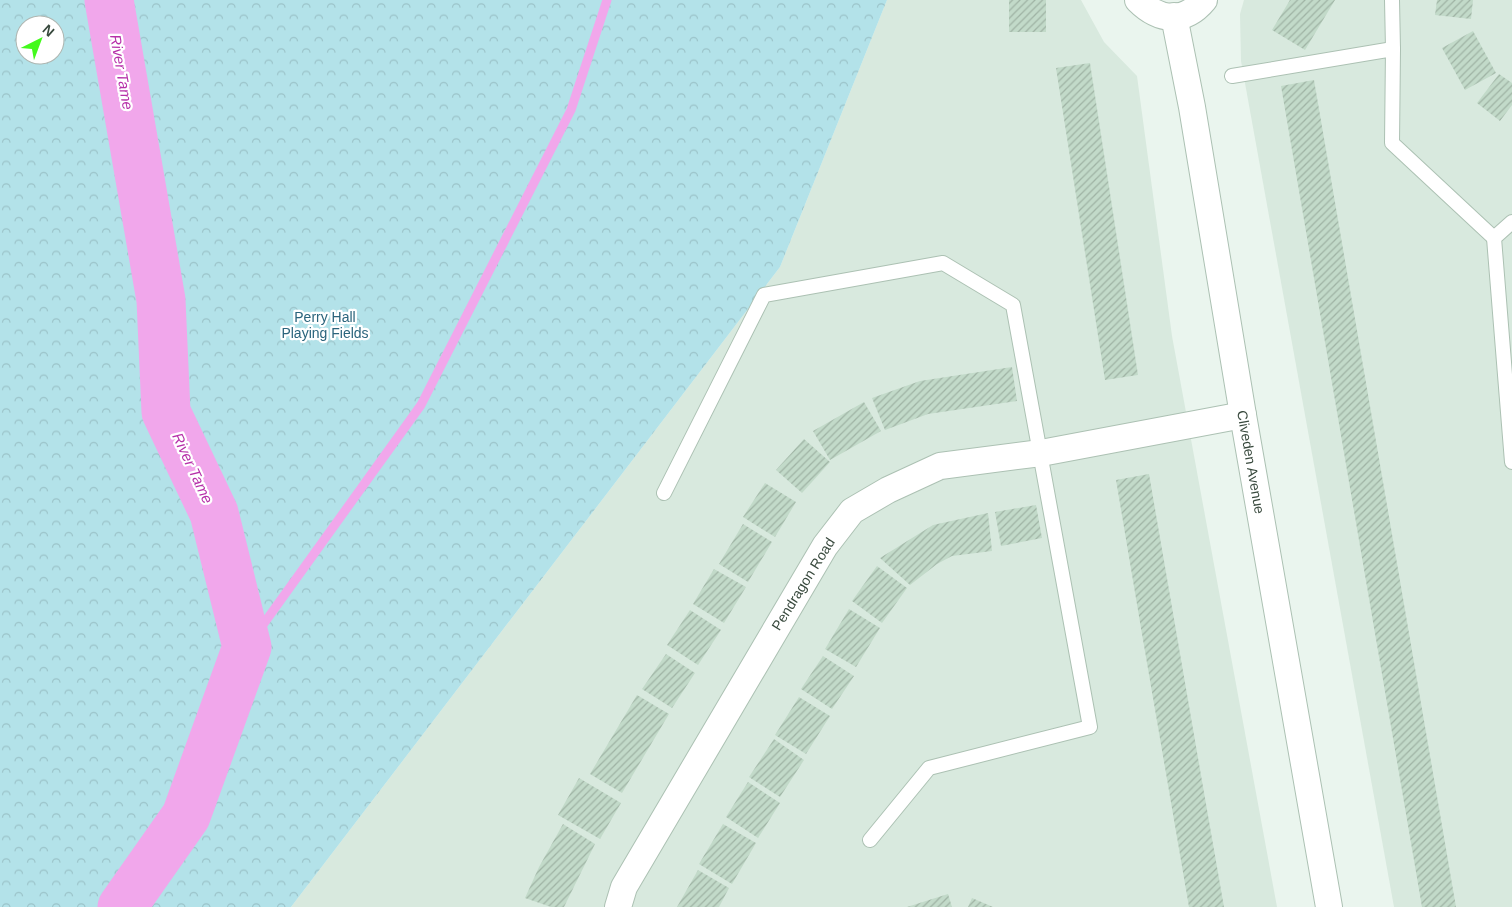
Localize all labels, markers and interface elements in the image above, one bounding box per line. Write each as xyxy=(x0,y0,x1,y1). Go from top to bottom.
north arrow xyxy=(15,15,65,65)
text: N xyxy=(40,21,58,40)
water label: River Tame xyxy=(107,33,137,111)
park label: Perry Hall Playing Fields xyxy=(281,309,369,341)
street label: Cliveden Avenue xyxy=(1234,409,1268,515)
water label: River Tame xyxy=(169,430,217,506)
street label: Pendragon Road xyxy=(768,535,838,633)

